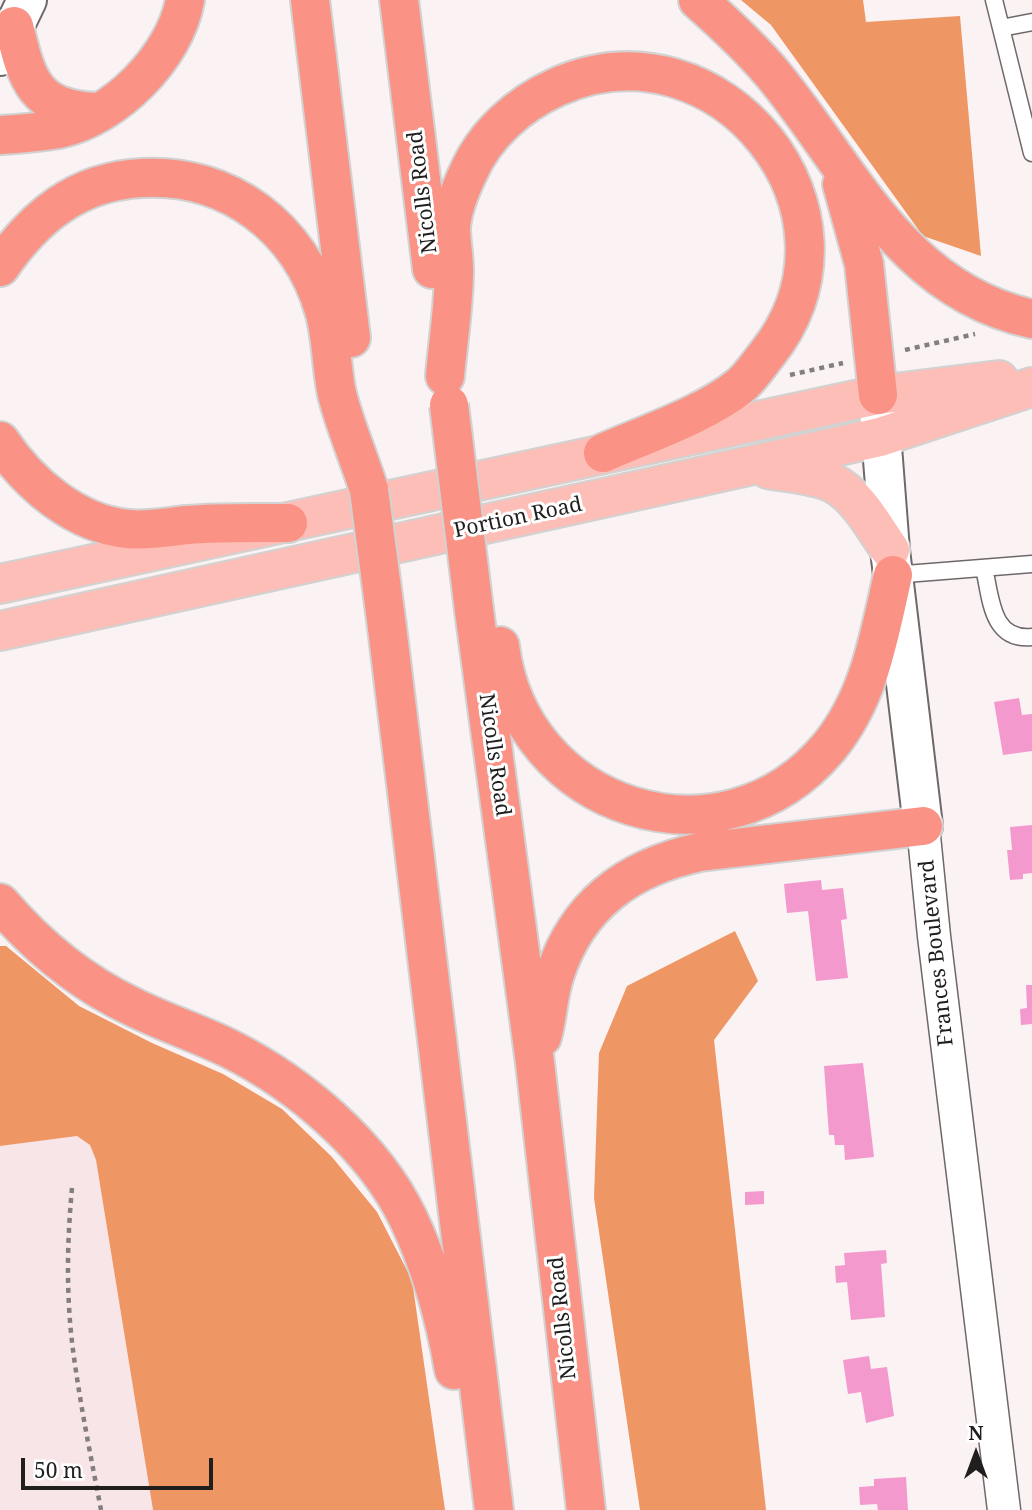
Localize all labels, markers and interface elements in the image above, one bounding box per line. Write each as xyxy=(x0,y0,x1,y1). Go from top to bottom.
street label: Nicolls Road xyxy=(403,129,443,255)
street label: Portion Road xyxy=(452,492,584,544)
street label: Nicolls Road xyxy=(473,692,515,818)
street label: Frances Boulevard xyxy=(915,858,959,1048)
street label: Nicolls Road xyxy=(544,1255,582,1381)
north arrow xyxy=(941,1419,1011,1489)
text: N xyxy=(969,1420,983,1446)
scale bar xyxy=(24,1444,217,1488)
text: 50 m xyxy=(34,1456,83,1484)

